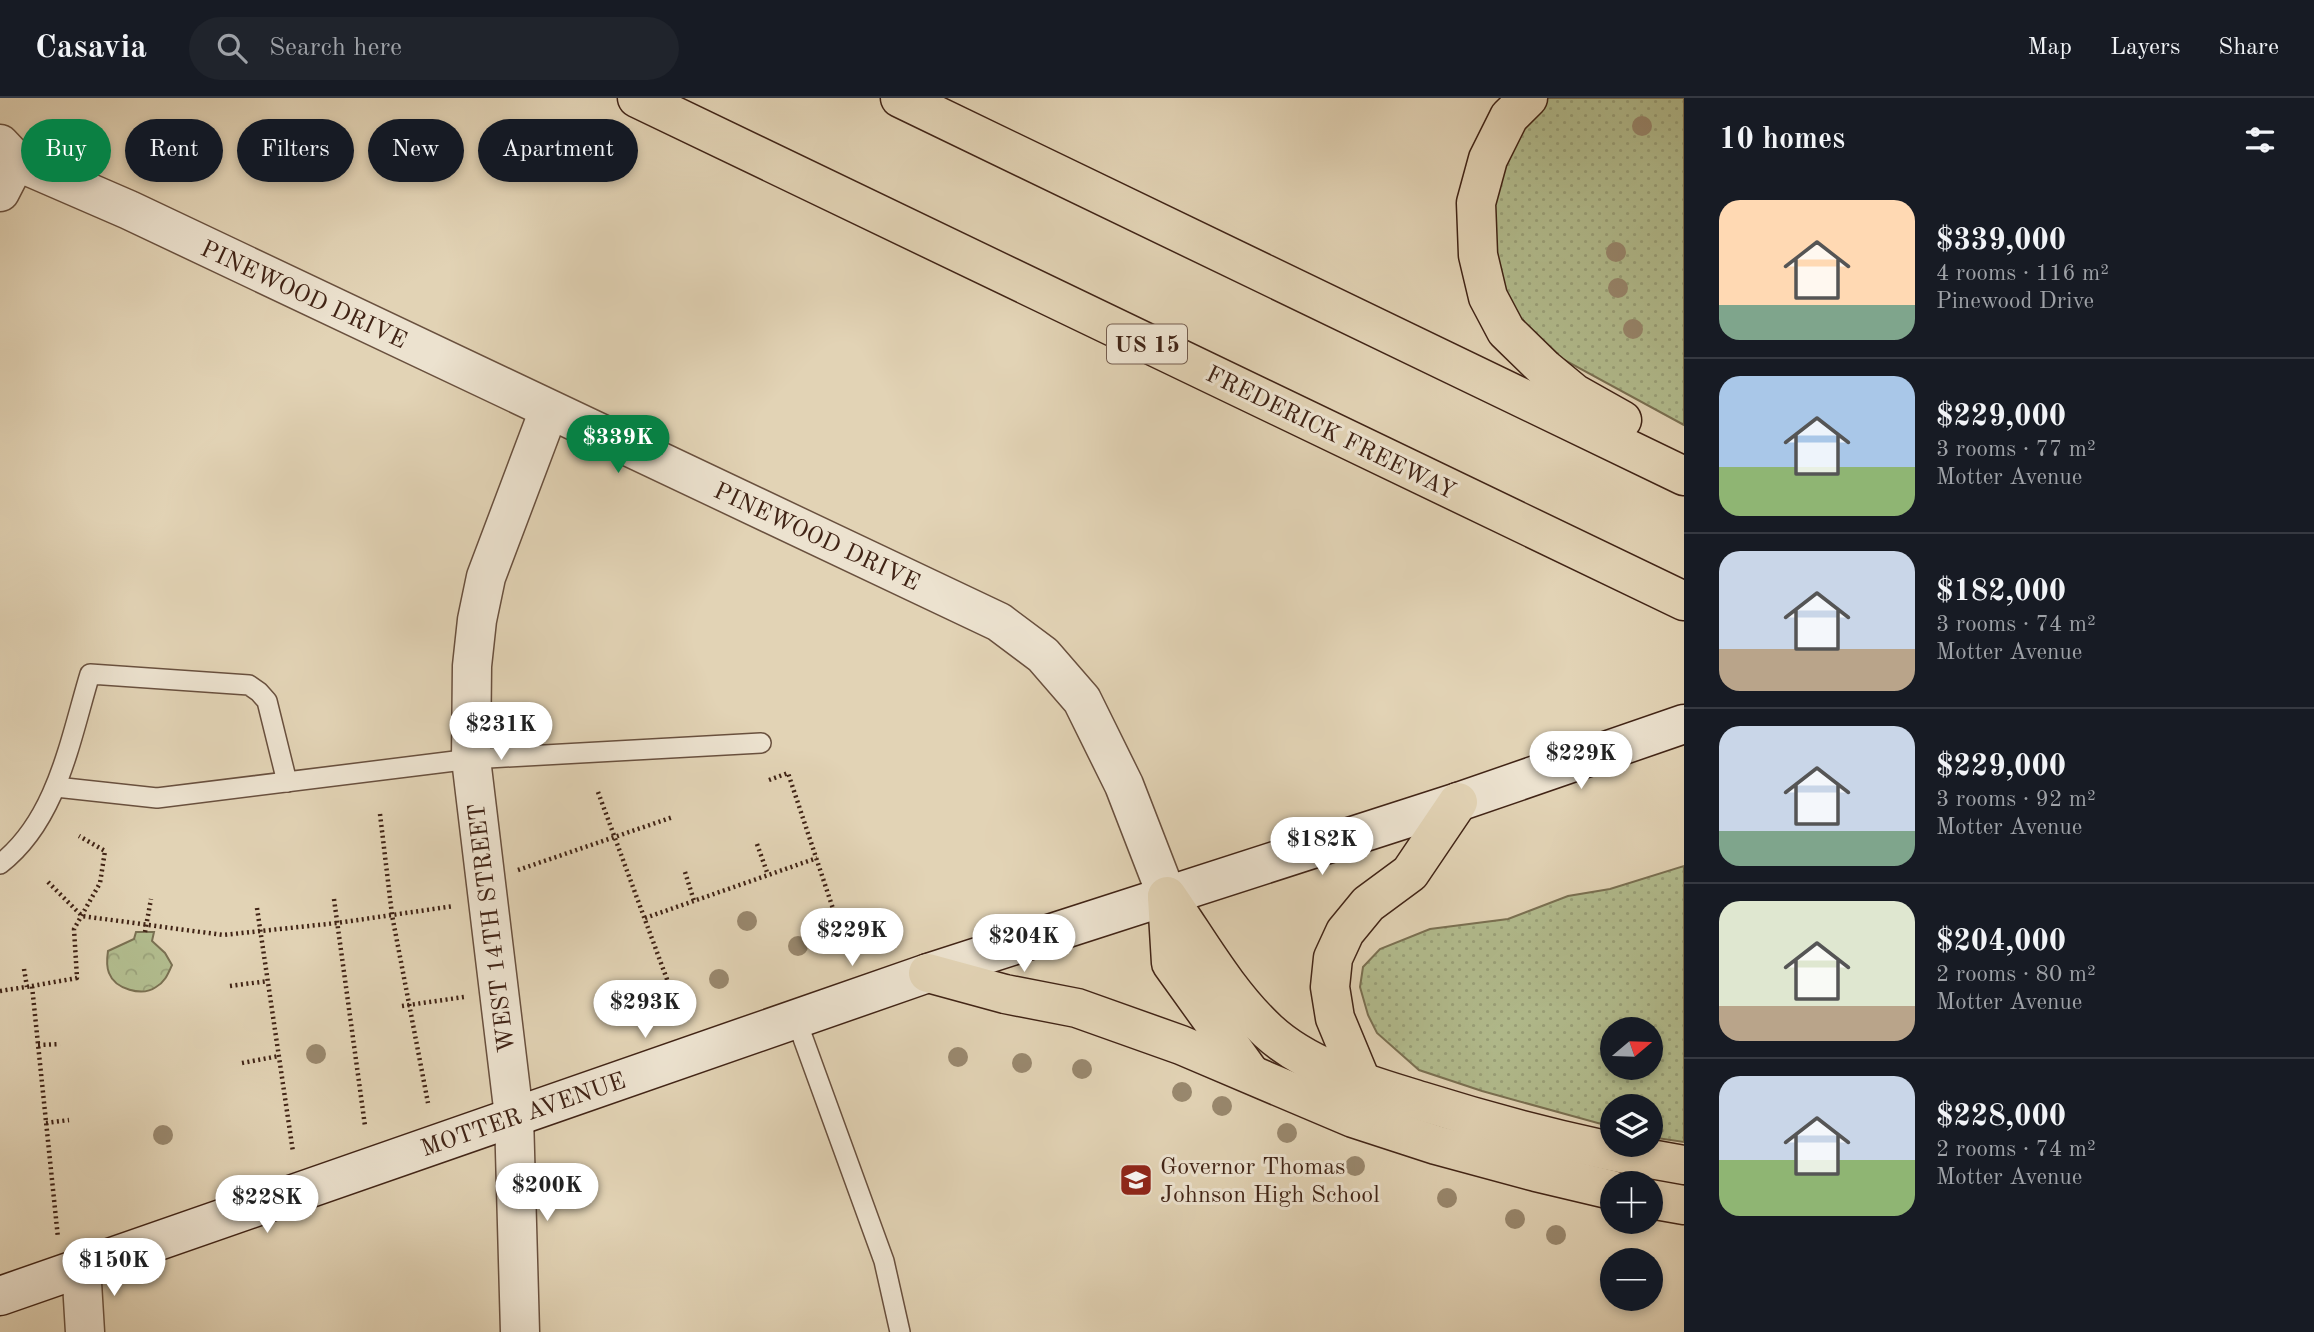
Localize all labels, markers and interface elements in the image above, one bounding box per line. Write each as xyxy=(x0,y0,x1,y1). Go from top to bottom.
search box xyxy=(189,17,679,80)
icon: search xyxy=(213,29,251,67)
text: Casavia xyxy=(35,32,147,65)
text: Search here xyxy=(269,35,402,61)
text: Map xyxy=(2028,36,2072,60)
text: Layers xyxy=(2110,36,2180,60)
text: Share xyxy=(2218,36,2279,60)
chip: Buy xyxy=(21,119,111,182)
chip: Rent xyxy=(125,119,223,182)
chip: Filters xyxy=(237,119,354,182)
chip: New xyxy=(368,119,464,182)
chip: Apartment xyxy=(478,119,638,182)
icon: filters xyxy=(2241,121,2279,159)
text: 10 homes xyxy=(1719,125,1845,155)
text: $339,000 xyxy=(1936,226,2066,256)
icon: home xyxy=(1775,228,1859,312)
street label: PINEWOOD DRIVE xyxy=(196,238,410,354)
text: 4 rooms · 116 m² xyxy=(1936,262,2109,285)
text: Pinewood Drive xyxy=(1936,290,2094,313)
road number: US 15 xyxy=(1107,325,1187,364)
street label: FREDERICK FREEWAY xyxy=(1202,363,1459,505)
text: $229,000 xyxy=(1936,402,2066,432)
icon: home xyxy=(1775,404,1859,488)
pin: $339K xyxy=(569,416,667,475)
text: $339K xyxy=(582,426,654,449)
text: 3 rooms · 77 m² xyxy=(1936,438,2096,461)
text: Motter Avenue xyxy=(1936,466,2082,489)
street label: PINEWOOD DRIVE xyxy=(709,480,923,596)
text: $182,000 xyxy=(1936,577,2066,607)
icon: home xyxy=(1775,579,1859,663)
text: 3 rooms · 74 m² xyxy=(1936,613,2096,636)
text: Motter Avenue xyxy=(1936,641,2082,664)
pin: $231K xyxy=(452,702,550,762)
text: $231K xyxy=(465,713,537,736)
pin: $229K xyxy=(1532,732,1630,791)
text: $229K xyxy=(1545,742,1617,765)
text: $229,000 xyxy=(1936,752,2066,782)
icon: home xyxy=(1775,754,1859,838)
text: 3 rooms · 92 m² xyxy=(1936,788,2096,811)
street label: WEST 14TH STREET xyxy=(466,802,520,1054)
text: Motter Avenue xyxy=(1936,816,2082,839)
pin: $182K xyxy=(1273,818,1371,877)
text: $182K xyxy=(1286,828,1358,851)
pin: $229K xyxy=(803,908,901,968)
pin: $204K xyxy=(975,914,1073,974)
text: $229K xyxy=(816,919,888,942)
text: $204K xyxy=(988,925,1060,948)
text: $204,000 xyxy=(1936,927,2066,957)
icon: home xyxy=(1775,929,1859,1013)
text: 2 rooms · 80 m² xyxy=(1936,963,2096,986)
pin: $293K xyxy=(596,981,694,1040)
text: $293K xyxy=(609,991,681,1014)
text: Motter Avenue xyxy=(1936,991,2082,1014)
north arrow xyxy=(1600,1017,1662,1080)
map controls xyxy=(1600,1017,1663,1311)
street label: MOTTER AVENUE xyxy=(418,1070,629,1162)
button: layers xyxy=(1600,1094,1663,1157)
text: $228,000 xyxy=(1936,1102,2066,1132)
icon: home xyxy=(1775,1104,1859,1188)
text: 2 rooms · 74 m² xyxy=(1936,1138,2096,1161)
place label: Governor Thomas Johnson High School xyxy=(1160,1156,1380,1208)
school or university icon: Governor Thomas Johnson High School xyxy=(1117,1161,1155,1199)
pin: $200K xyxy=(498,1164,596,1223)
text: Motter Avenue xyxy=(1936,1166,2082,1189)
button: + xyxy=(1600,1171,1663,1234)
text: $200K xyxy=(511,1174,583,1197)
pin: $228K xyxy=(218,1176,316,1235)
text: $228K xyxy=(231,1186,303,1209)
pin: $150K xyxy=(65,1238,163,1298)
button: − xyxy=(1600,1248,1663,1311)
text: $150K xyxy=(78,1249,150,1272)

